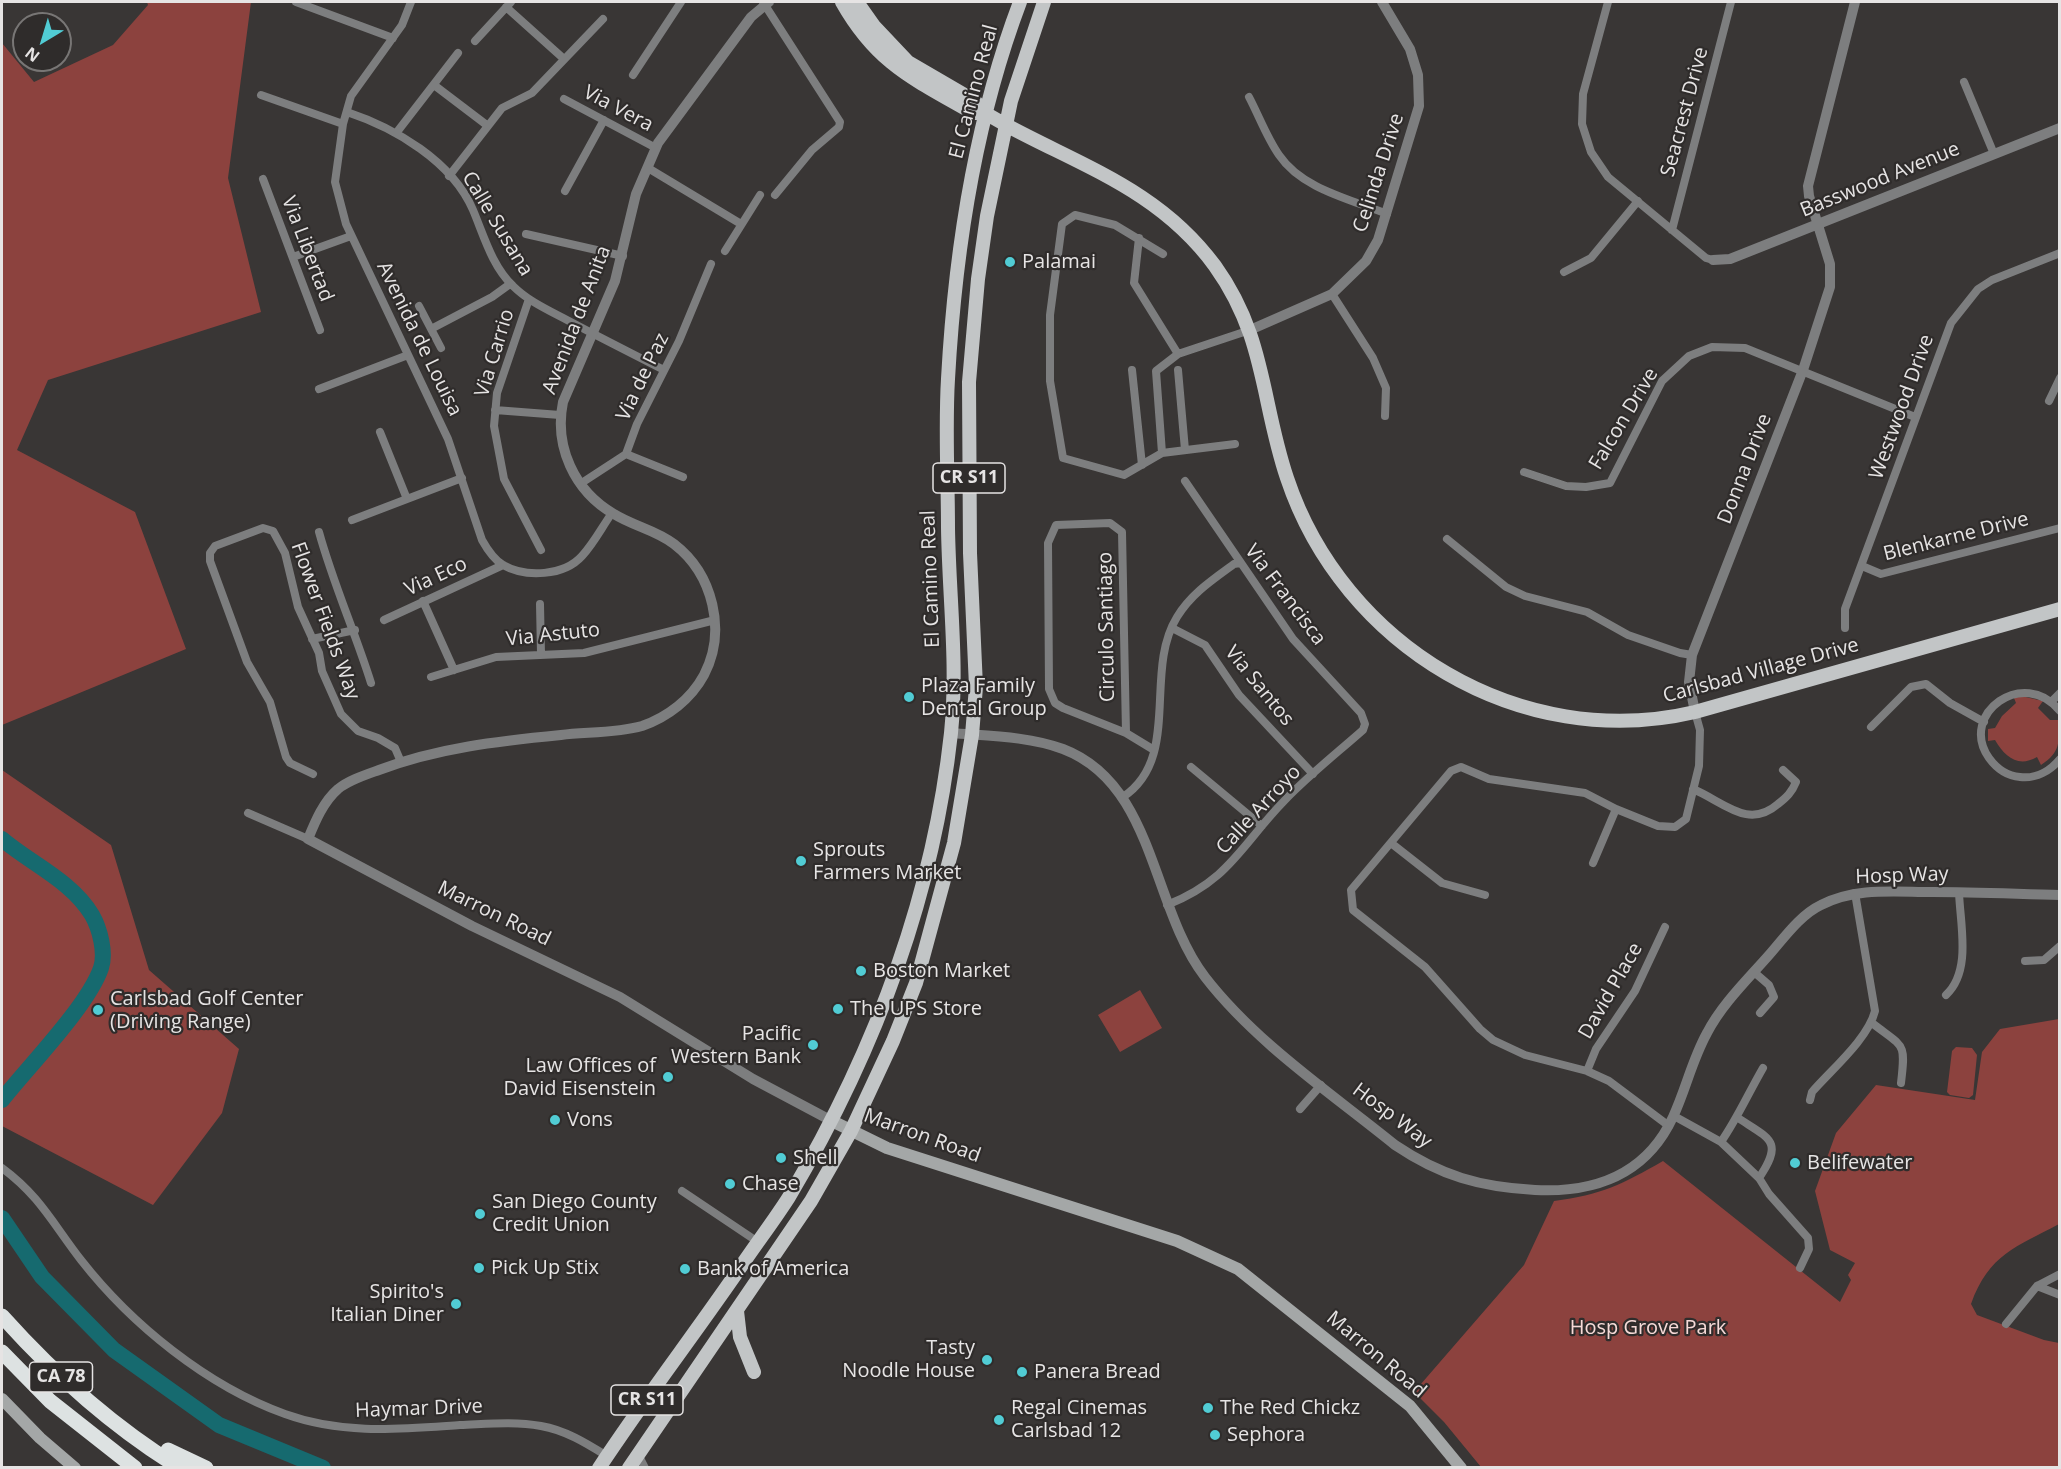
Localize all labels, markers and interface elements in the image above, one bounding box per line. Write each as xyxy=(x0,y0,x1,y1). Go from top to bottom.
north arrow xyxy=(12,12,72,72)
street label: El Camino Real xyxy=(945,22,1003,162)
text: N xyxy=(20,42,44,67)
street label: Seacrest Drive xyxy=(1656,45,1714,179)
street label: Via Vera xyxy=(579,81,657,137)
street label: Celinda Drive xyxy=(1348,110,1410,236)
street label: Basswood Avenue xyxy=(1797,137,1963,223)
street label: Calle Susana xyxy=(456,167,538,281)
street label: Via Libertad xyxy=(276,193,338,305)
street label: Avenida de Anita xyxy=(538,243,616,397)
place label: Palamai xyxy=(1022,250,1096,274)
marker: Palamai xyxy=(1003,255,1017,269)
street label: Avenida de Louisa xyxy=(371,258,467,420)
street label: Via Carrio xyxy=(470,306,520,400)
street label: Via de Paz xyxy=(612,329,674,425)
street label: Westwood Drive xyxy=(1865,331,1939,483)
street label: Falcon Drive xyxy=(1584,364,1664,474)
street label: Donna Drive xyxy=(1713,410,1777,528)
road number: CR S11 xyxy=(933,463,1005,493)
street label: Blenkarne Drive xyxy=(1881,507,2031,567)
street label: El Camino Real xyxy=(917,510,945,648)
street label: Flower Fields Way xyxy=(285,539,365,703)
street label: Via Francisca xyxy=(1239,540,1331,650)
street label: Via Eco xyxy=(401,552,471,602)
street label: Circulo Santiago xyxy=(1094,552,1120,702)
street label: Via Astuto xyxy=(505,618,601,652)
street label: Carlsbad Village Drive xyxy=(1660,633,1862,709)
street label: Via Santos xyxy=(1219,641,1299,731)
place label: Plaza Family Dental Group xyxy=(921,674,1047,721)
marker: Plaza Family Dental Group xyxy=(902,690,916,704)
street label: Calle Arroyo xyxy=(1212,760,1306,860)
place label: Sprouts Farmers Market xyxy=(813,838,961,885)
marker: Sprouts Farmers Market xyxy=(794,854,808,868)
street label: Hosp Way xyxy=(1855,862,1949,890)
street label: Marron Road xyxy=(434,876,554,952)
street label: David Place xyxy=(1574,939,1648,1043)
place label: Boston Market xyxy=(873,959,1010,983)
marker: Boston Market xyxy=(854,964,868,978)
place label: Carlsbad Golf Center (Driving Range) xyxy=(110,987,303,1034)
place label: The UPS Store xyxy=(850,997,982,1021)
marker: The UPS Store xyxy=(831,1002,845,1016)
marker: Carlsbad Golf Center (Driving Range) xyxy=(91,1003,105,1017)
place label: Pacific Western Bank xyxy=(671,1022,801,1069)
marker: Pacific Western Bank xyxy=(806,1038,820,1052)
place label: Law Offices of David Eisenstein xyxy=(504,1054,656,1101)
marker: Law Offices of David Eisenstein xyxy=(661,1070,675,1084)
street label: Hosp Way xyxy=(1348,1078,1436,1154)
street label: Marron Road xyxy=(860,1104,984,1168)
place label: Vons xyxy=(567,1108,613,1132)
marker: Vons xyxy=(548,1113,562,1127)
place label: Shell xyxy=(793,1146,838,1170)
marker: Shell xyxy=(774,1151,788,1165)
place label: Belifewater xyxy=(1807,1151,1912,1175)
marker: Belifewater xyxy=(1788,1156,1802,1170)
place label: Chase xyxy=(742,1172,799,1196)
marker: Chase xyxy=(723,1177,737,1191)
place label: San Diego County Credit Union xyxy=(492,1190,657,1237)
marker: San Diego County Credit Union xyxy=(473,1207,487,1221)
place label: Pick Up Stix xyxy=(491,1256,599,1280)
place label: Bank of America xyxy=(697,1257,849,1281)
marker: Pick Up Stix xyxy=(472,1261,486,1275)
marker: Bank of America xyxy=(678,1262,692,1276)
place label: Spirito's Italian Diner xyxy=(330,1280,444,1327)
marker: Spirito's Italian Diner xyxy=(449,1297,463,1311)
street label: Marron Road xyxy=(1321,1306,1431,1404)
park label: Hosp Grove Park xyxy=(1570,1316,1726,1340)
place label: Tasty Noodle House xyxy=(842,1336,975,1383)
marker: Tasty Noodle House xyxy=(980,1353,994,1367)
place label: Panera Bread xyxy=(1034,1360,1161,1384)
road number: CA 78 xyxy=(29,1362,92,1392)
marker: Panera Bread xyxy=(1015,1365,1029,1379)
road number: CR S11 xyxy=(611,1385,683,1415)
street label: Haymar Drive xyxy=(355,1395,483,1423)
place label: Regal Cinemas Carlsbad 12 xyxy=(1011,1396,1147,1443)
place label: The Red Chickz xyxy=(1220,1396,1360,1420)
marker: The Red Chickz xyxy=(1201,1401,1215,1415)
marker: Regal Cinemas Carlsbad 12 xyxy=(992,1413,1006,1427)
place label: Sephora xyxy=(1227,1423,1305,1447)
marker: Sephora xyxy=(1208,1428,1222,1442)

